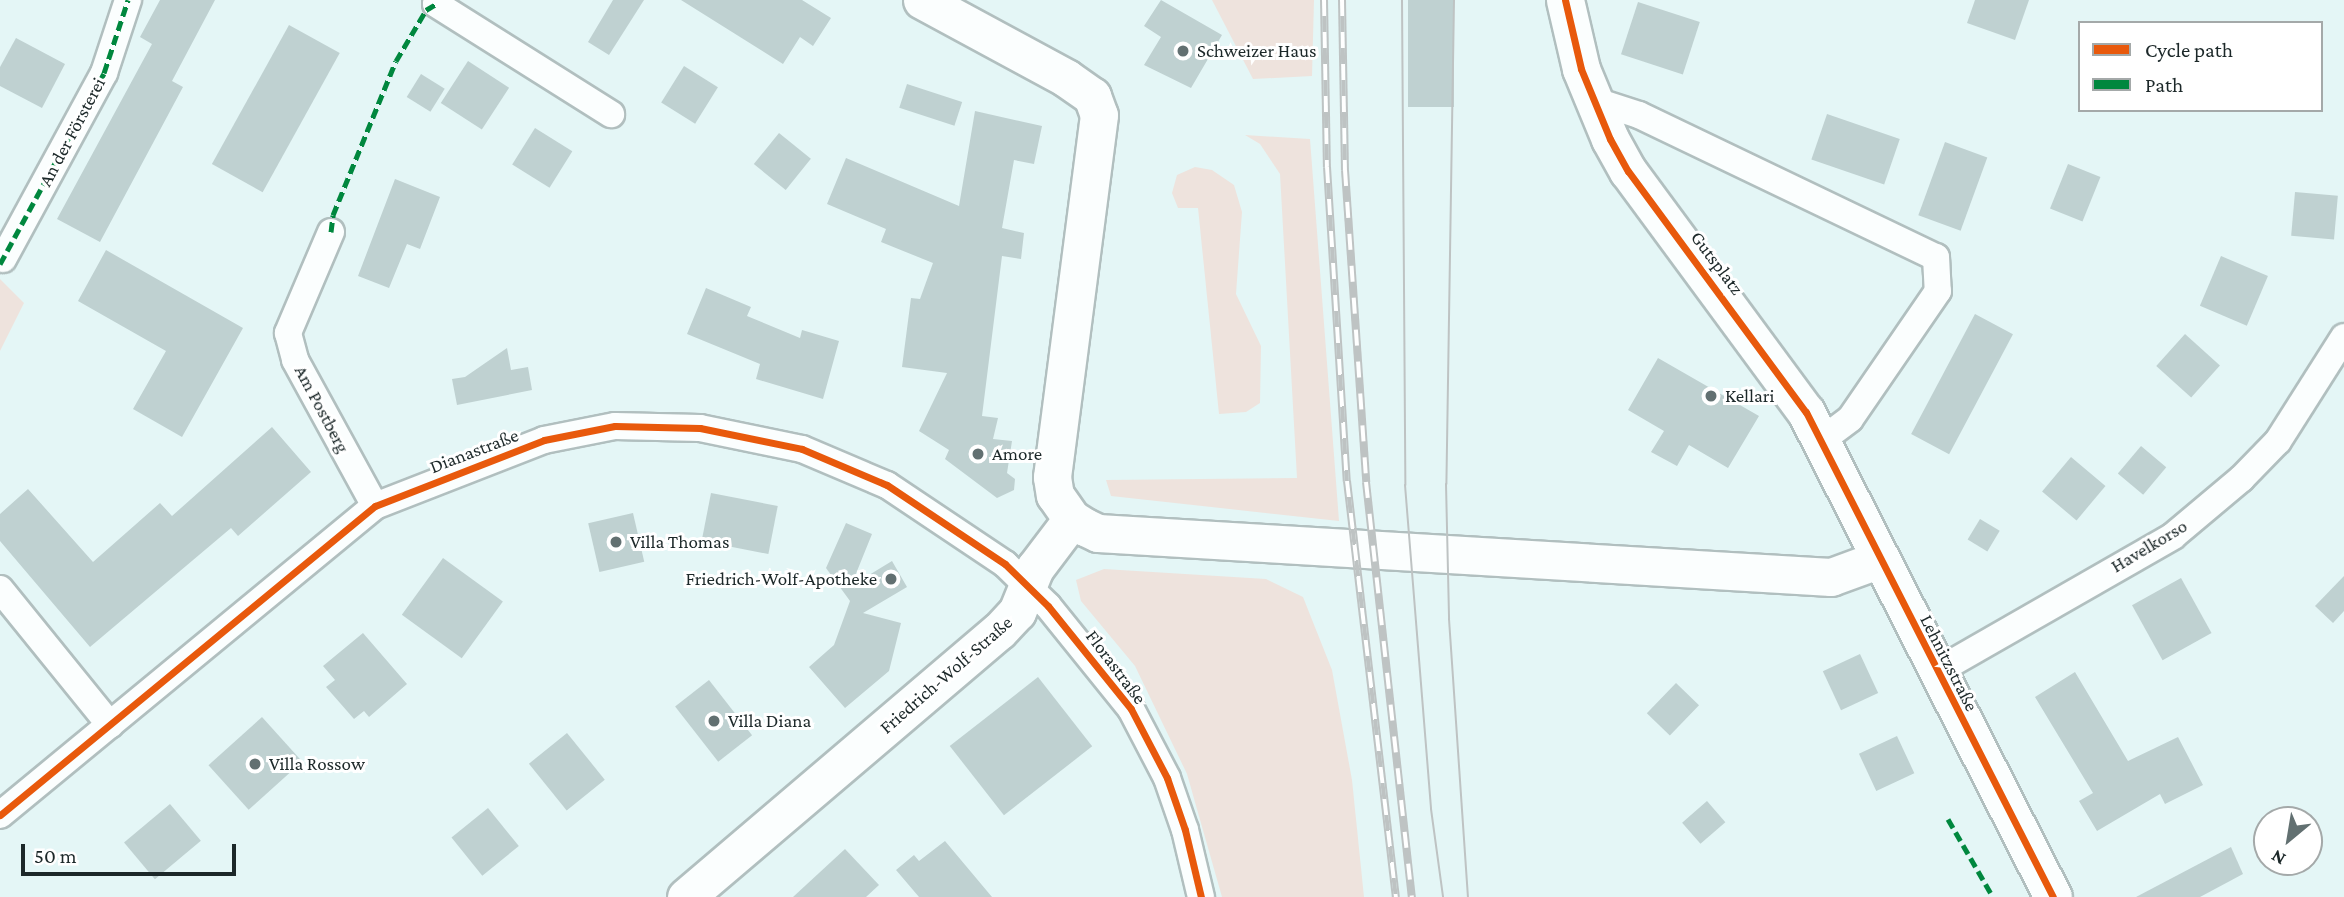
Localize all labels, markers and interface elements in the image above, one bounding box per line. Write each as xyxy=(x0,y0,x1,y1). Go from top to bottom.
legend xyxy=(2078,21,2323,112)
text: Cycle path xyxy=(2145,38,2233,62)
place label: Schweizer Haus xyxy=(1197,40,1316,62)
marker: Schweizer Haus xyxy=(1175,43,1191,59)
text: Path xyxy=(2145,73,2183,97)
street label: An der Försterei xyxy=(34,74,110,190)
street label: Gutsplatz xyxy=(1686,227,1748,299)
street label: Am Postberg xyxy=(289,361,355,457)
place label: Kellari xyxy=(1725,385,1775,407)
marker: Kellari xyxy=(1703,388,1719,404)
street label: Dianastraße xyxy=(426,424,522,478)
place label: Amore xyxy=(992,443,1042,465)
marker: Amore xyxy=(970,446,986,462)
street label: Havelkorso xyxy=(2107,514,2191,578)
place label: Villa Thomas xyxy=(630,531,729,553)
marker: Villa Thomas xyxy=(608,534,624,550)
place label: Friedrich-Wolf-Apotheke xyxy=(686,568,877,590)
marker: Friedrich-Wolf-Apotheke xyxy=(883,571,899,587)
street label: Friedrich-Wolf-Straße xyxy=(875,611,1017,739)
street label: Lehnitzstraße xyxy=(1915,611,1983,715)
street label: Florastraße xyxy=(1081,625,1151,709)
place label: Villa Diana xyxy=(728,710,811,732)
marker: Villa Diana xyxy=(706,713,722,729)
place label: Villa Rossow xyxy=(269,753,365,775)
marker: Villa Rossow xyxy=(247,756,263,772)
north arrow xyxy=(2253,806,2323,876)
scale bar xyxy=(24,830,240,874)
text: 50 m xyxy=(34,844,77,868)
text: N xyxy=(2267,846,2289,870)

